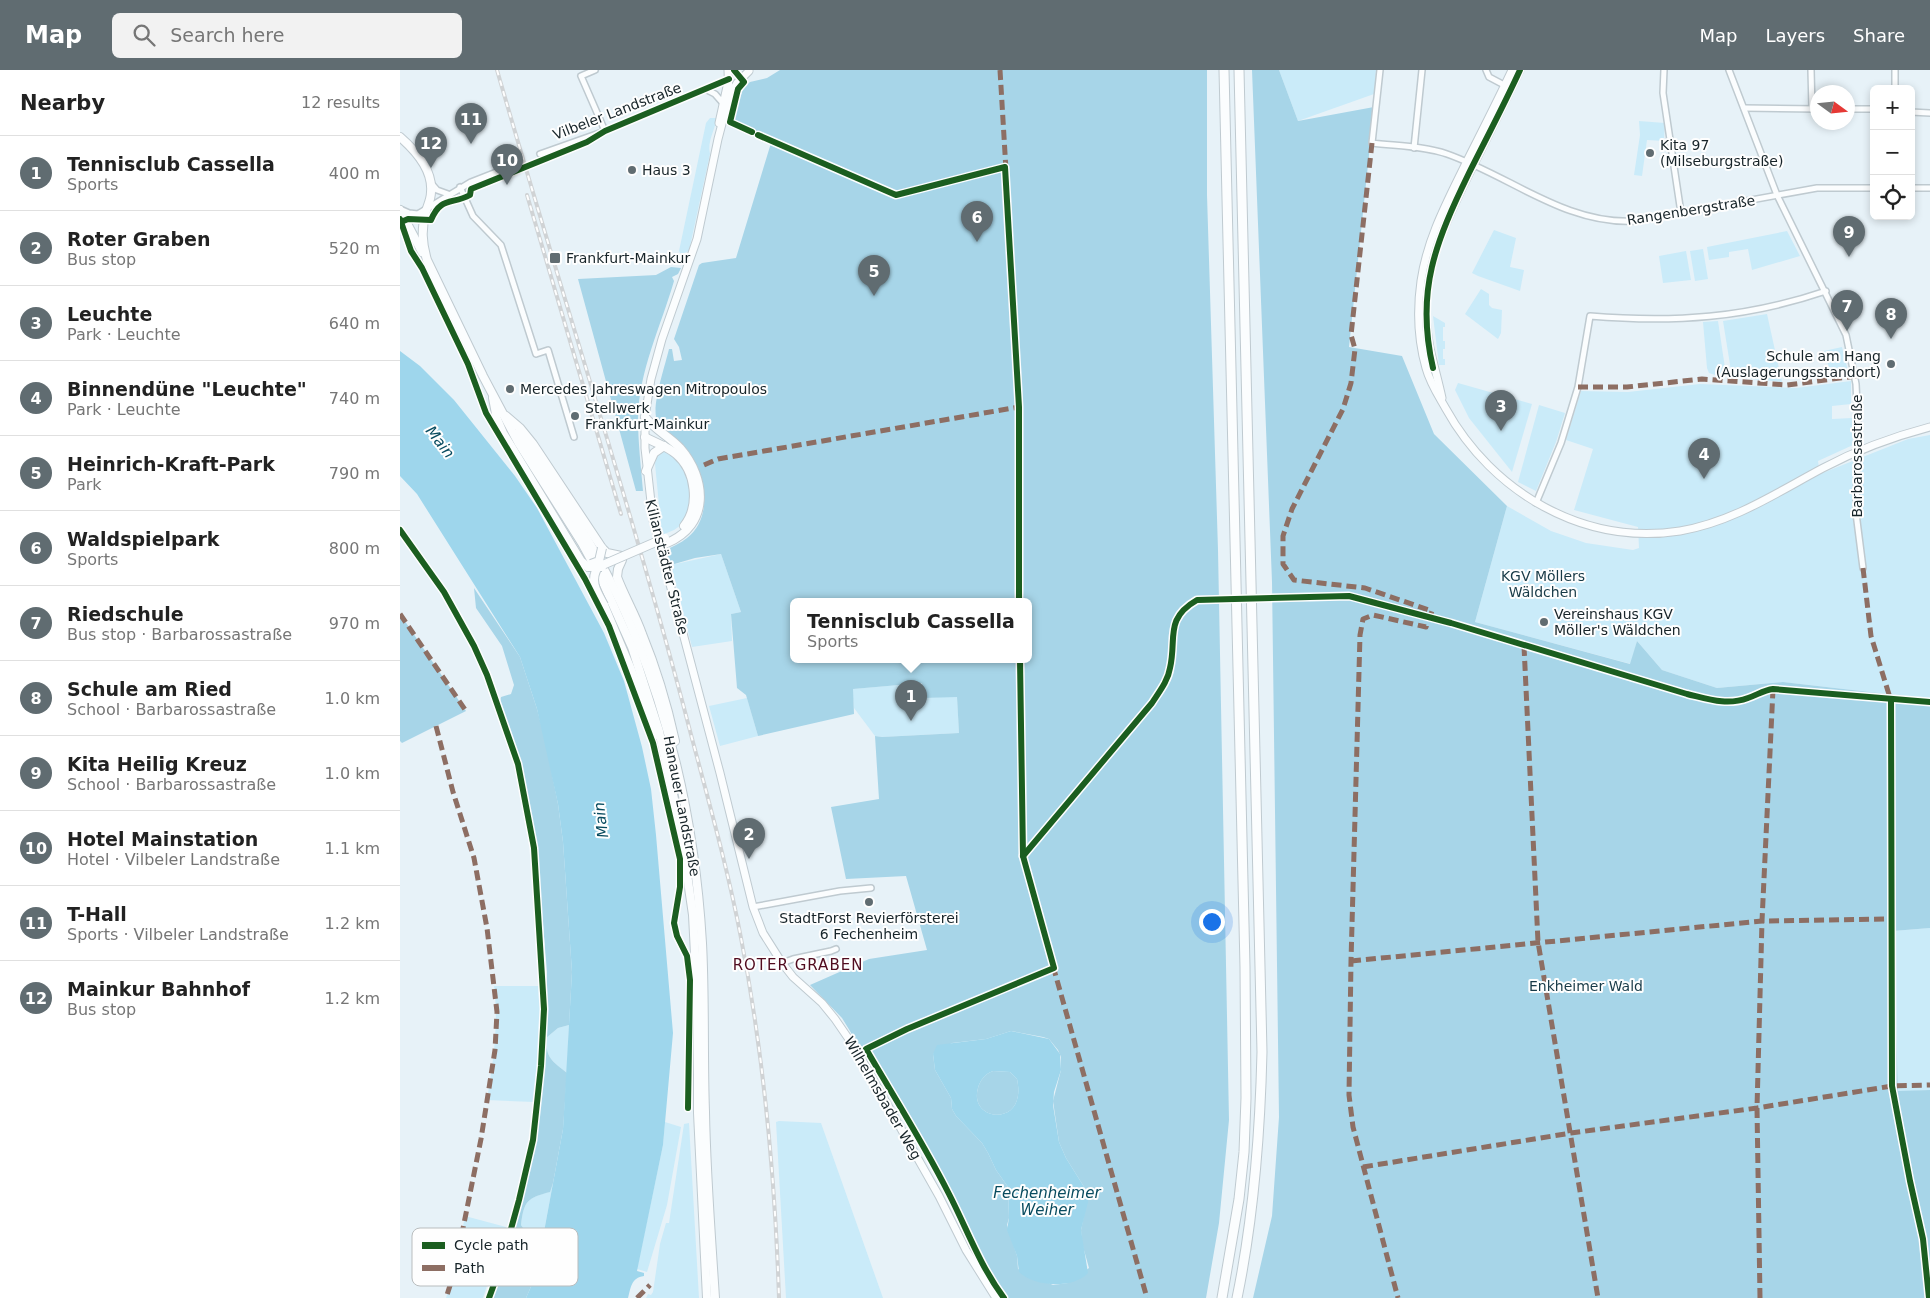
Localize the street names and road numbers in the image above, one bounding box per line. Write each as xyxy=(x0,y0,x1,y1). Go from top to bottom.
street label: Vilbeler Landstraße xyxy=(551,79,683,143)
street label: Rangenbergstraße xyxy=(1626,192,1756,228)
street label: Barbarossastraße xyxy=(1849,394,1865,518)
street label: Kilianstädter Straße xyxy=(642,498,692,636)
street label: Hanauer Landstraße xyxy=(661,734,703,878)
street label: Wilhelmsbader Weg xyxy=(841,1034,925,1162)

